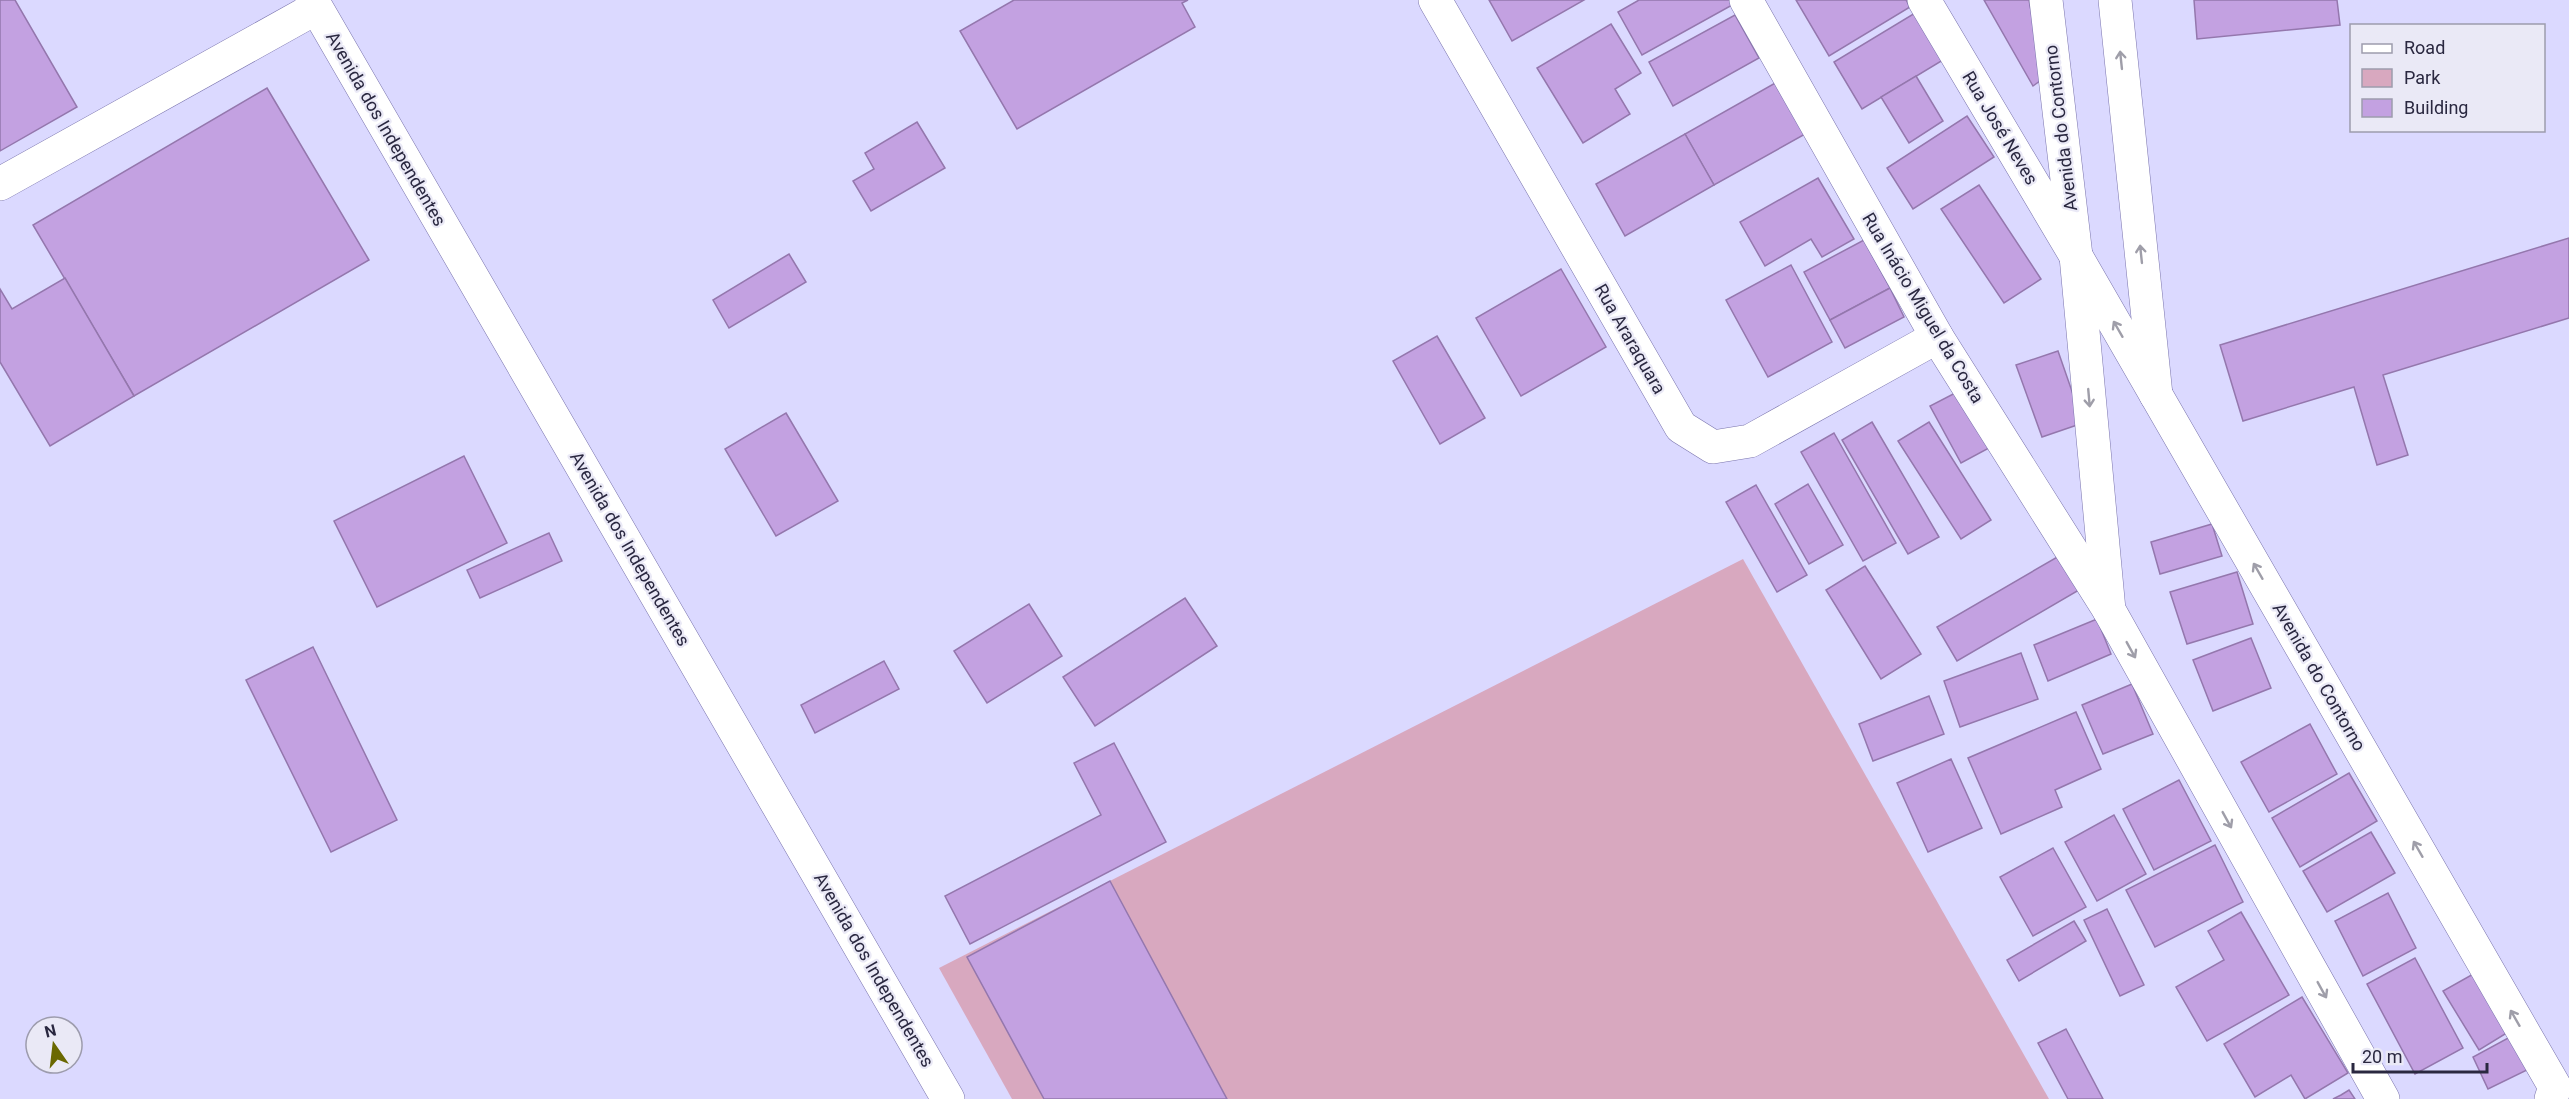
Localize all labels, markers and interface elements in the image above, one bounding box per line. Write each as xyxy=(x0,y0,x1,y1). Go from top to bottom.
legend xyxy=(2350,24,2545,132)
street label: Avenida dos Independentes xyxy=(322,28,451,230)
text: Road xyxy=(2404,37,2445,58)
street label: Avenida do Contorno xyxy=(2040,44,2081,212)
one-way arrow xyxy=(2115,50,2126,70)
street label: Rua José Neves xyxy=(1958,67,2043,188)
text: Park xyxy=(2404,67,2441,88)
text: Building xyxy=(2404,97,2468,118)
street label: Rua Inácio Miguel da Costa xyxy=(1858,209,1989,407)
one-way arrow xyxy=(2135,244,2146,264)
street label: Rua Araraquara xyxy=(1590,280,1670,398)
one-way arrow xyxy=(2112,321,2123,339)
one-way arrow xyxy=(2084,388,2095,408)
street label: Avenida dos Independentes xyxy=(566,448,695,650)
one-way arrow xyxy=(2251,563,2263,580)
street label: Avenida do Contorno xyxy=(2269,599,2370,754)
one-way arrow xyxy=(2126,640,2137,658)
one-way arrow xyxy=(2222,810,2233,828)
one-way arrow xyxy=(2412,841,2424,858)
street label: Avenida dos Independentes xyxy=(810,869,939,1071)
one-way arrow xyxy=(2316,981,2328,998)
one-way arrow xyxy=(2509,1010,2521,1027)
north arrow xyxy=(24,1015,84,1075)
text: N xyxy=(43,1020,58,1042)
scale bar xyxy=(2353,1036,2486,1074)
text: 20 m xyxy=(2362,1046,2402,1067)

